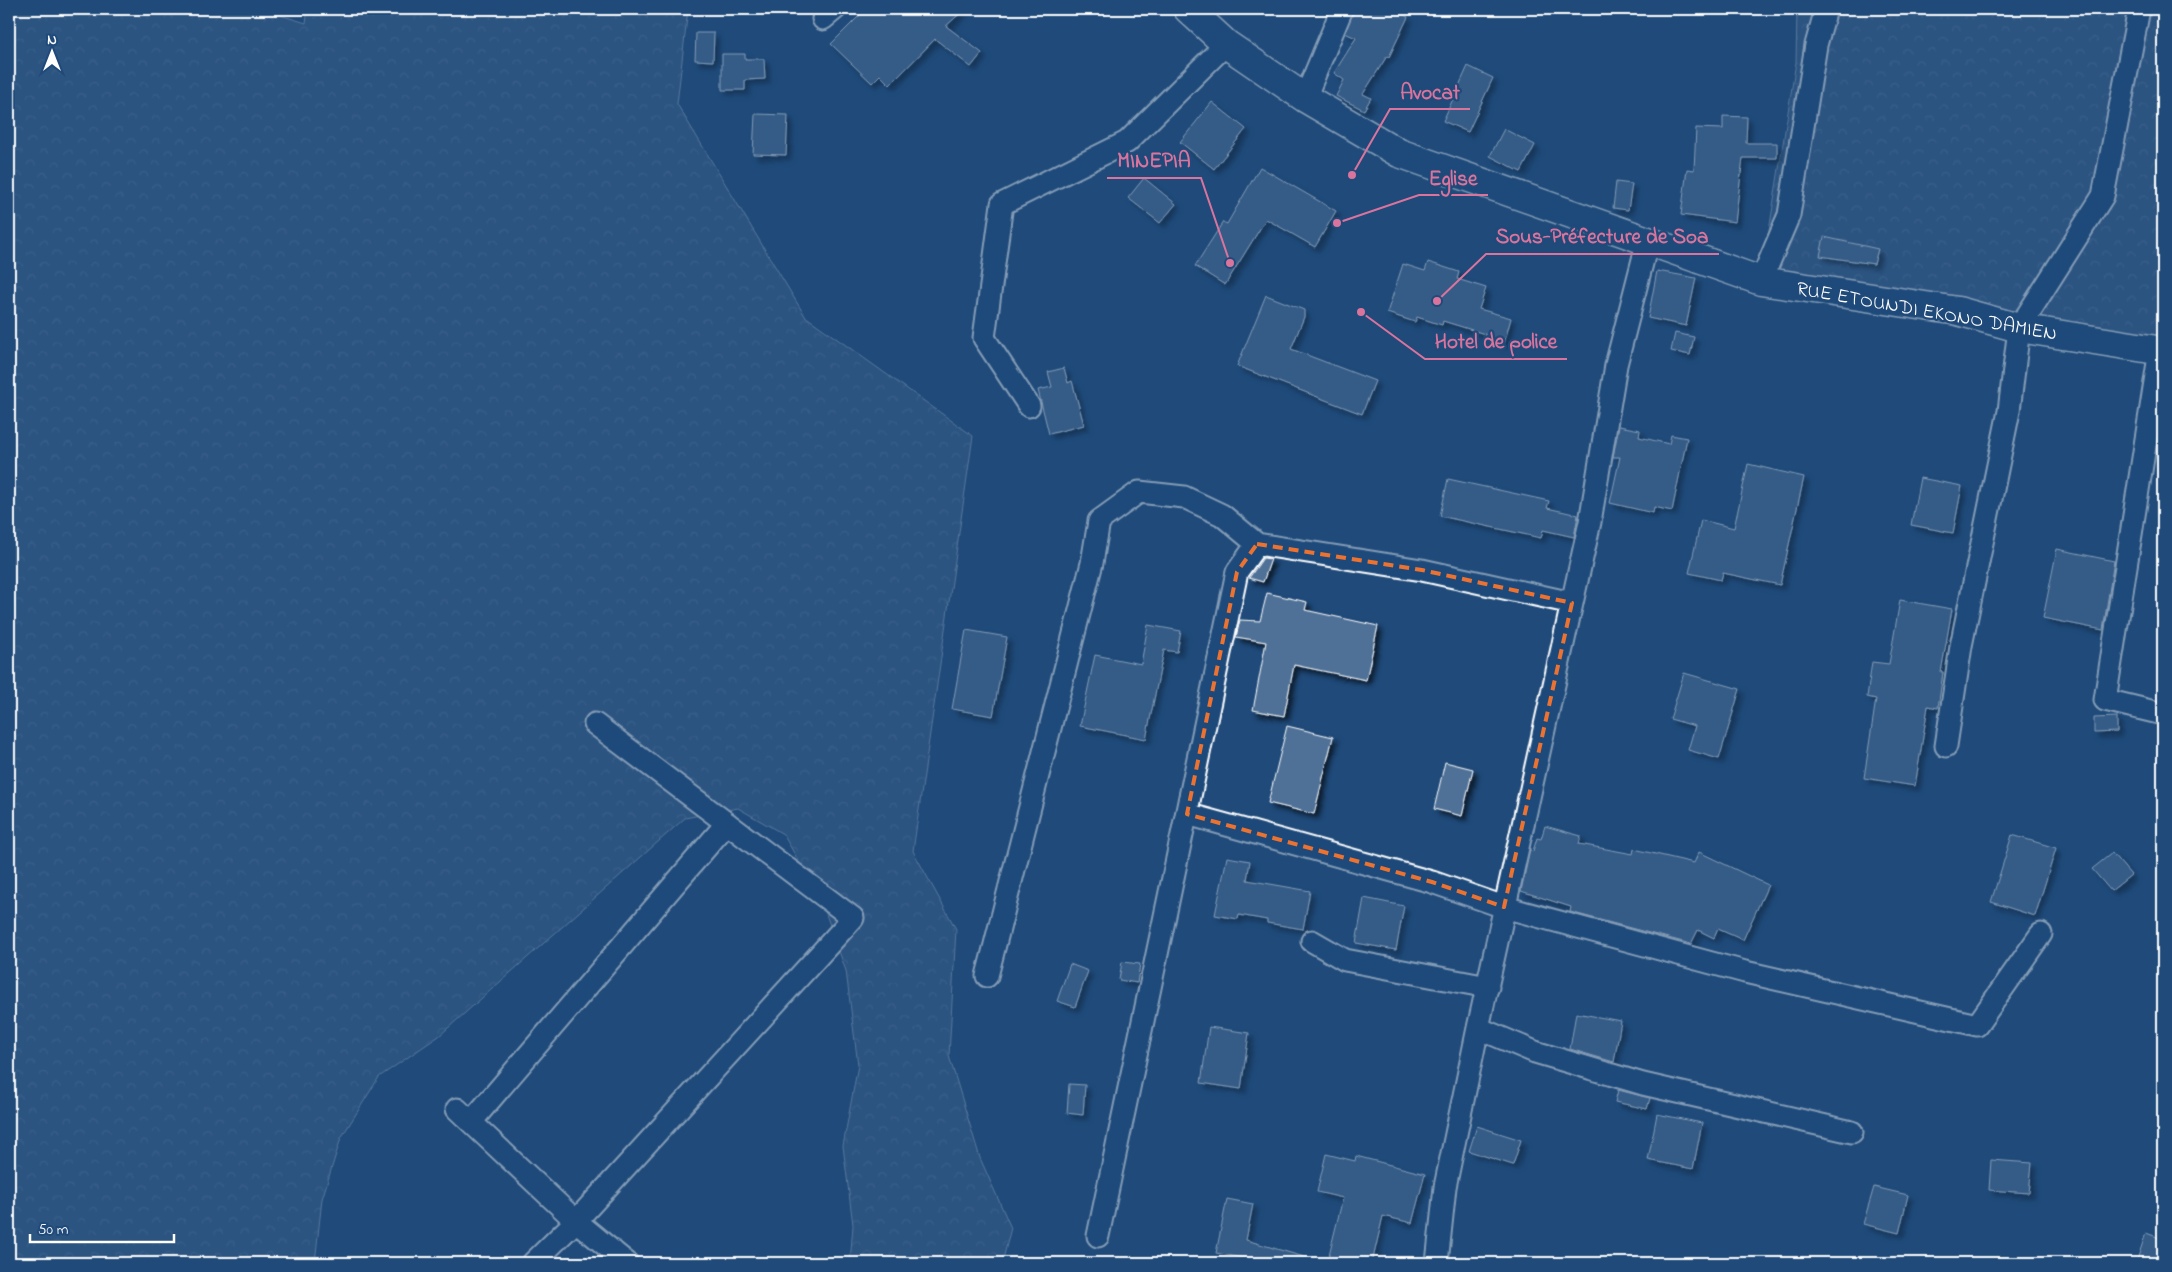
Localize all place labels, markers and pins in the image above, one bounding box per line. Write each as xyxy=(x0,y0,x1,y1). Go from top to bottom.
callout: Avocat xyxy=(1390,73,1470,109)
callout: MINEPIA xyxy=(1107,142,1201,178)
callout: Eglise xyxy=(1419,159,1488,195)
callout: Sous-Préfecture de Soa xyxy=(1486,218,1719,254)
callout: Hotel de police xyxy=(1425,323,1567,359)

